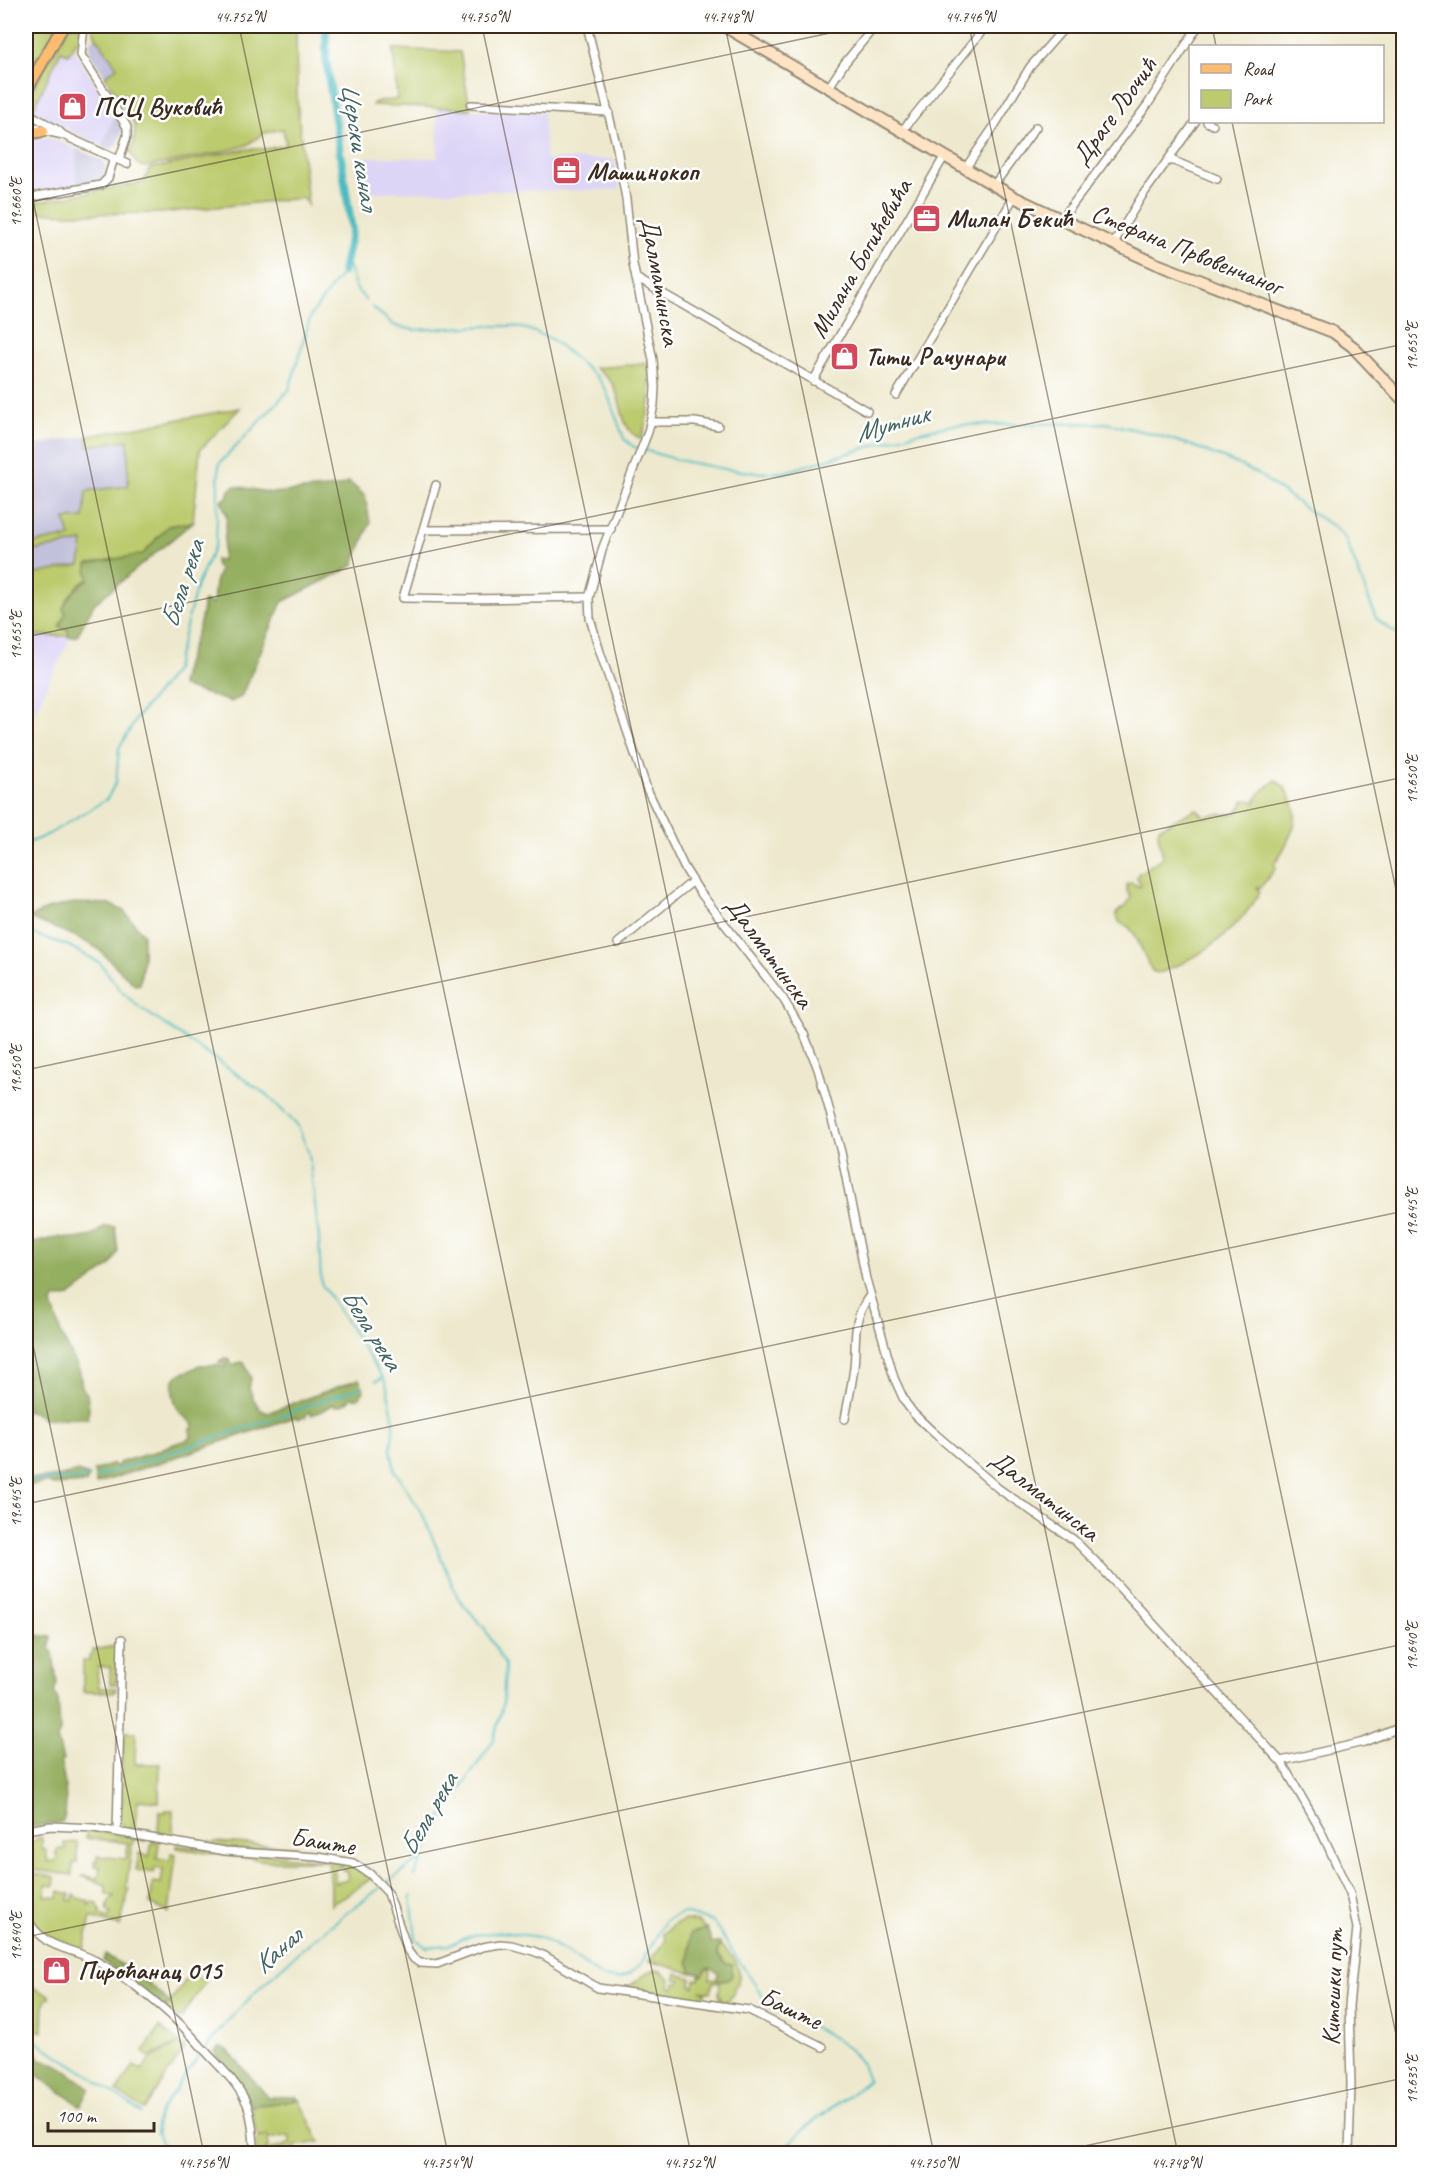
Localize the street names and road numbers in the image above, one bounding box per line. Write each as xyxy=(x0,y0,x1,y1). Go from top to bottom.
street label: Драге Љочић xyxy=(1064,50,1166,171)
street label: Милана Богићевића xyxy=(802,171,920,344)
street label: Стефана Првовенчаног xyxy=(1087,196,1290,304)
street label: Далматинска xyxy=(633,214,688,350)
street label: Далматинска xyxy=(718,890,822,1016)
street label: Далматинска xyxy=(983,1442,1107,1549)
street label: Баште xyxy=(289,1820,359,1863)
street label: Китошки пут xyxy=(1314,1926,1351,2046)
street label: Баште xyxy=(755,1980,828,2038)

